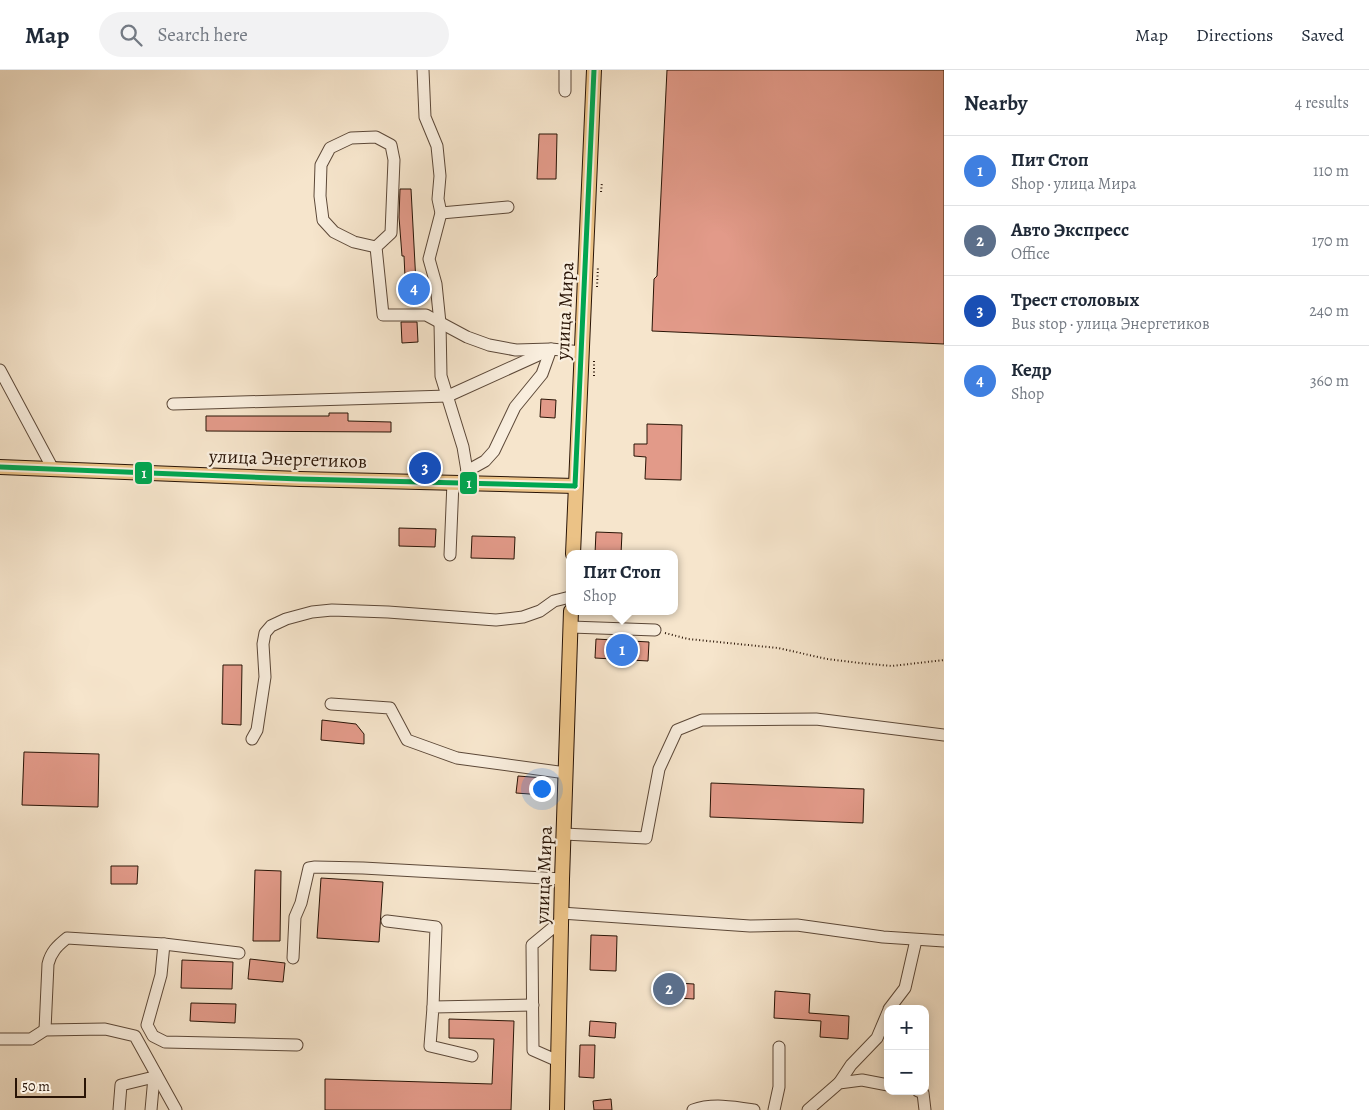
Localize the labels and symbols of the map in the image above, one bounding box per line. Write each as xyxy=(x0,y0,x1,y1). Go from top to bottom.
street label: улица Мира xyxy=(549,261,581,362)
pin: 4 xyxy=(398,270,430,308)
street label: улица Энергетиков xyxy=(208,443,367,475)
pin: 3 xyxy=(409,449,441,487)
line badge: 1 xyxy=(134,461,153,485)
text: 1 xyxy=(141,464,147,483)
line badge: 1 xyxy=(459,471,478,495)
text: 1 xyxy=(466,474,472,493)
pin: 1 xyxy=(606,631,638,669)
your location xyxy=(529,776,555,802)
street label: улица Мира xyxy=(529,825,559,925)
pin: 2 xyxy=(653,970,685,1008)
scale bar xyxy=(15,1075,86,1098)

